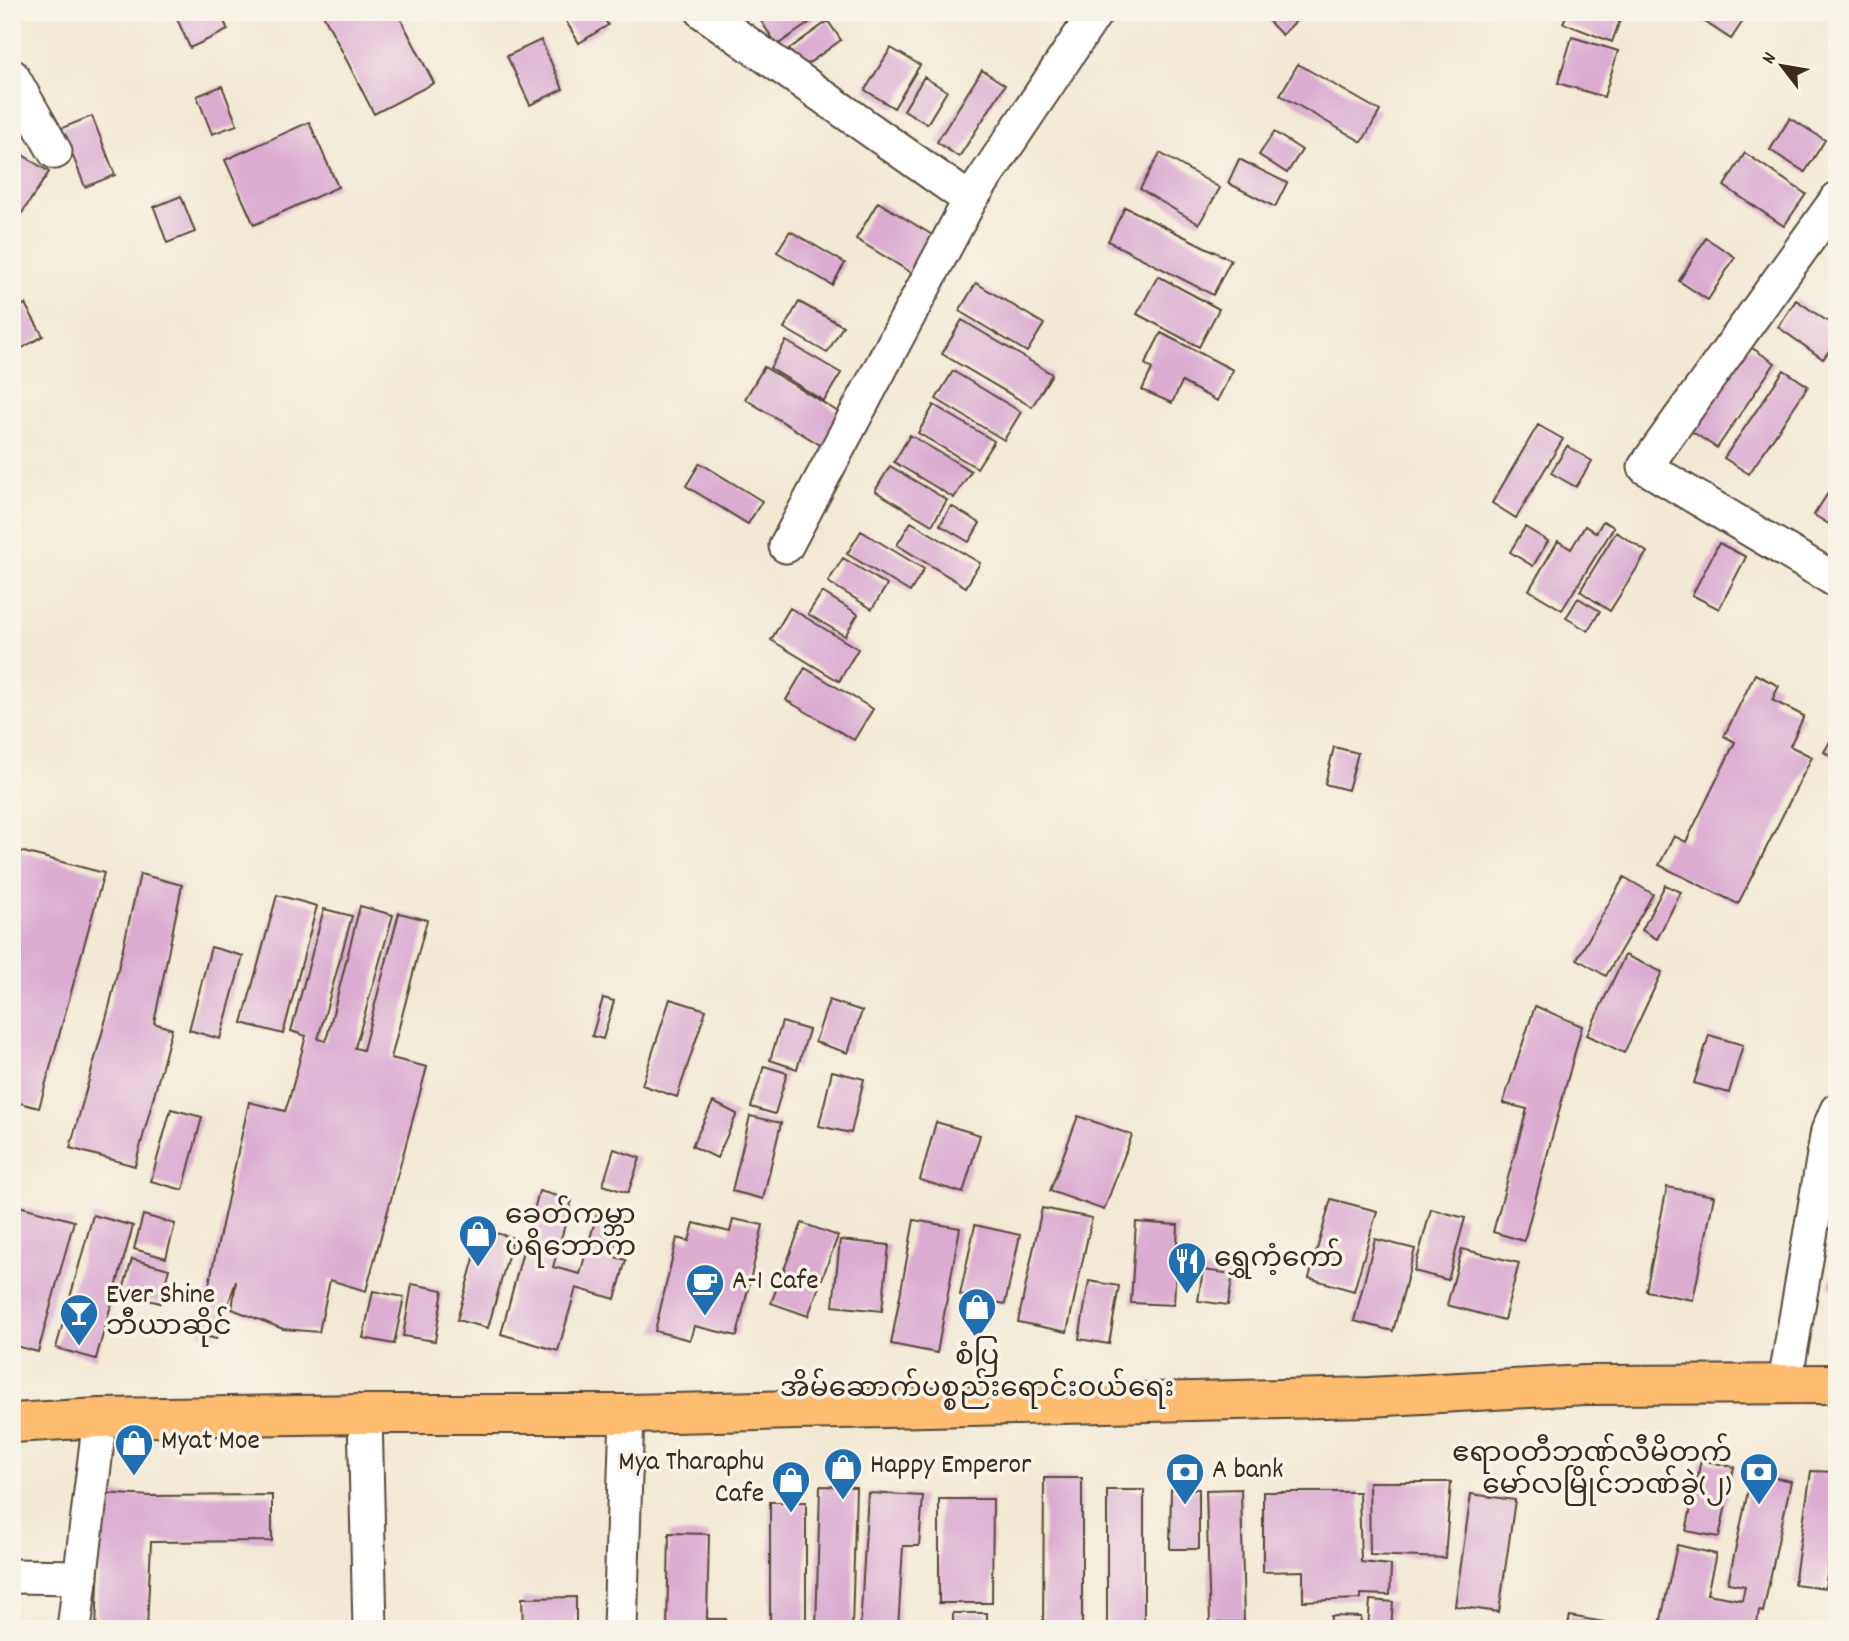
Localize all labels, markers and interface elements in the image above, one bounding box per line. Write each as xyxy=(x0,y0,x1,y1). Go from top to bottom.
north arrow xyxy=(1748,32,1818,102)
text: N xyxy=(1756,48,1784,70)
place label: ခေတ်ကမ္ဘာ ပရိဘောက xyxy=(505,1195,636,1270)
shop icon: ခေတ်ကမ္ဘာ ပရိဘောက xyxy=(457,1213,499,1268)
place label: ရွှေကံ့ကော် xyxy=(1214,1238,1344,1281)
restaurant icon: ရွှေကံ့ကော် xyxy=(1166,1240,1208,1295)
cafe icon: A-1 Cafe xyxy=(684,1262,726,1317)
place label: A-1 Cafe xyxy=(732,1263,819,1303)
place label: Ever Shine ဘီယာဆိုင် xyxy=(106,1277,232,1349)
shop icon: စံပြ အိမ်ဆောက်ပစ္စည်းရောင်းဝယ်ရေး xyxy=(956,1286,998,1341)
bar icon: Ever Shine ဘီယာဆိုင် xyxy=(58,1292,100,1347)
place label: စံပြ အိမ်ဆောက်ပစ္စည်းရောင်းဝယ်ရေး xyxy=(780,1336,1174,1411)
shop icon: Myat Moe xyxy=(113,1422,155,1477)
place label: Myat Moe xyxy=(161,1423,260,1463)
place label: ဧရာဝတီဘဏ်လီမိတက် မော်လမြိုင်ဘဏ်ခွဲ(၂) xyxy=(1452,1433,1732,1508)
place label: Mya Tharaphu Cafe xyxy=(618,1444,764,1516)
shop icon: Happy Emperor xyxy=(822,1446,864,1501)
place label: Happy Emperor xyxy=(870,1447,1032,1487)
bank icon: A bank xyxy=(1164,1451,1206,1506)
bank icon: ဧရာဝတီဘဏ်လီမိတက် မော်လမြိုင်ဘဏ်ခွဲ(၂) xyxy=(1738,1451,1780,1506)
place label: A bank xyxy=(1212,1452,1283,1492)
shop icon: Mya Tharaphu Cafe xyxy=(770,1459,812,1514)

